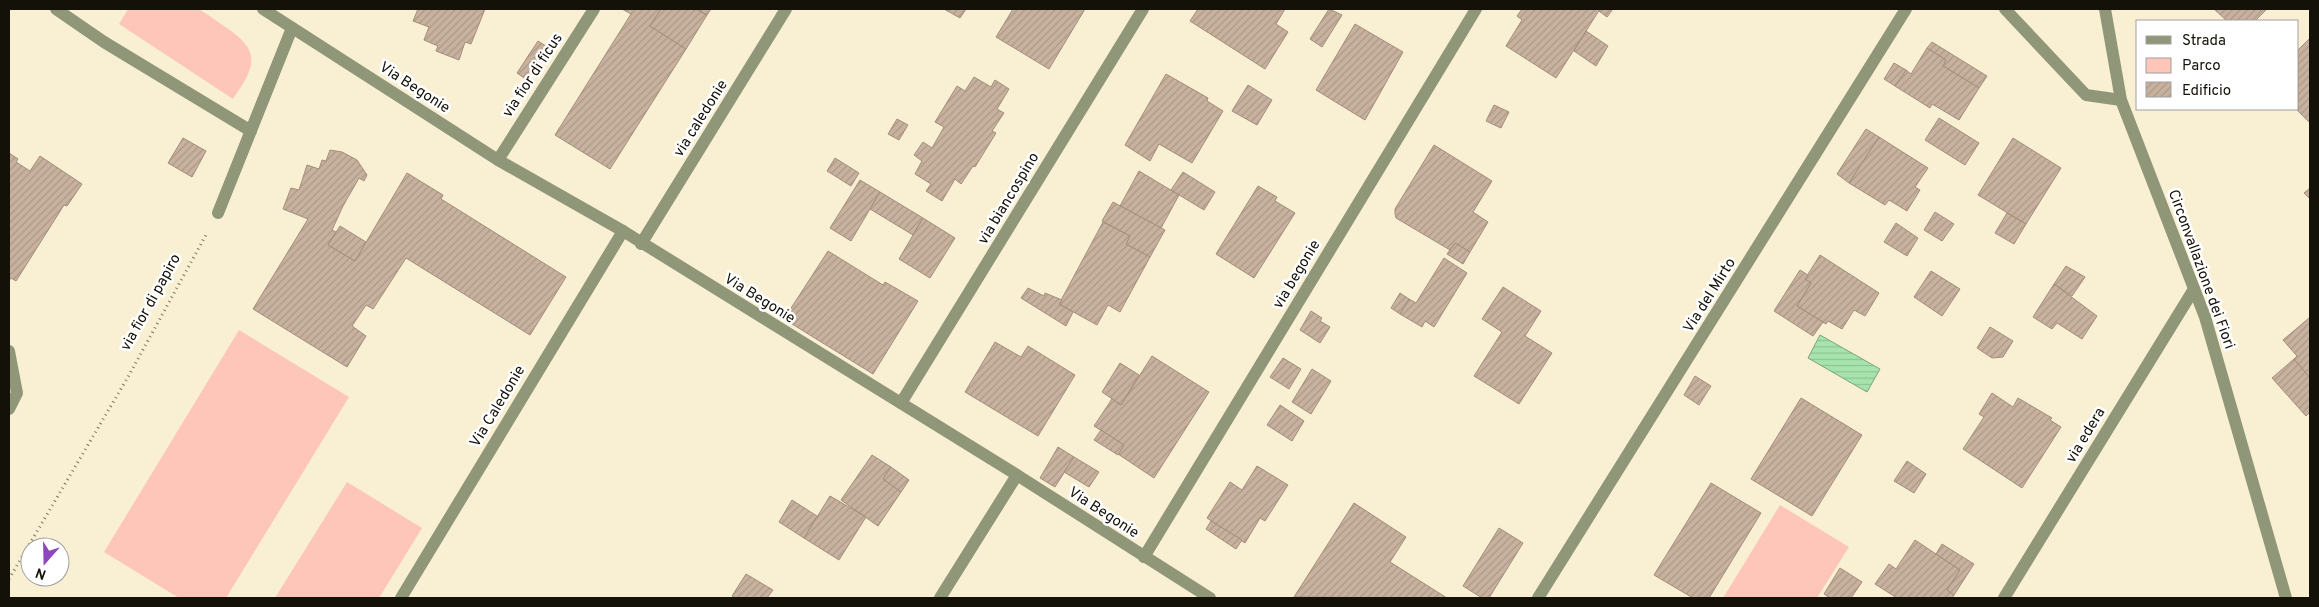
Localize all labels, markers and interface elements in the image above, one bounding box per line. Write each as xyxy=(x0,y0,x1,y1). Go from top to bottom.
legend xyxy=(2136,20,2299,110)
street label: via fior di ficus xyxy=(499,30,568,122)
text: Strada xyxy=(2182,32,2226,51)
text: Parco xyxy=(2182,57,2221,76)
street label: Via Begonie xyxy=(375,58,453,118)
street label: via caledonie xyxy=(670,77,733,161)
text: Edificio xyxy=(2182,82,2231,101)
street label: via biancospino xyxy=(974,149,1044,248)
street label: Circonvallazione dei Fiori xyxy=(2163,187,2238,352)
street label: via begonie xyxy=(1269,237,1325,313)
street label: via fior di papiro xyxy=(117,251,186,355)
street label: Via del Mirto xyxy=(1680,255,1741,337)
street label: Via Begonie xyxy=(720,270,798,329)
street label: Via Caledonie xyxy=(466,362,530,451)
street label: via edera xyxy=(2062,405,2110,467)
street label: Via Begonie xyxy=(1064,483,1142,543)
north arrow xyxy=(20,537,70,587)
text: N xyxy=(33,563,49,583)

